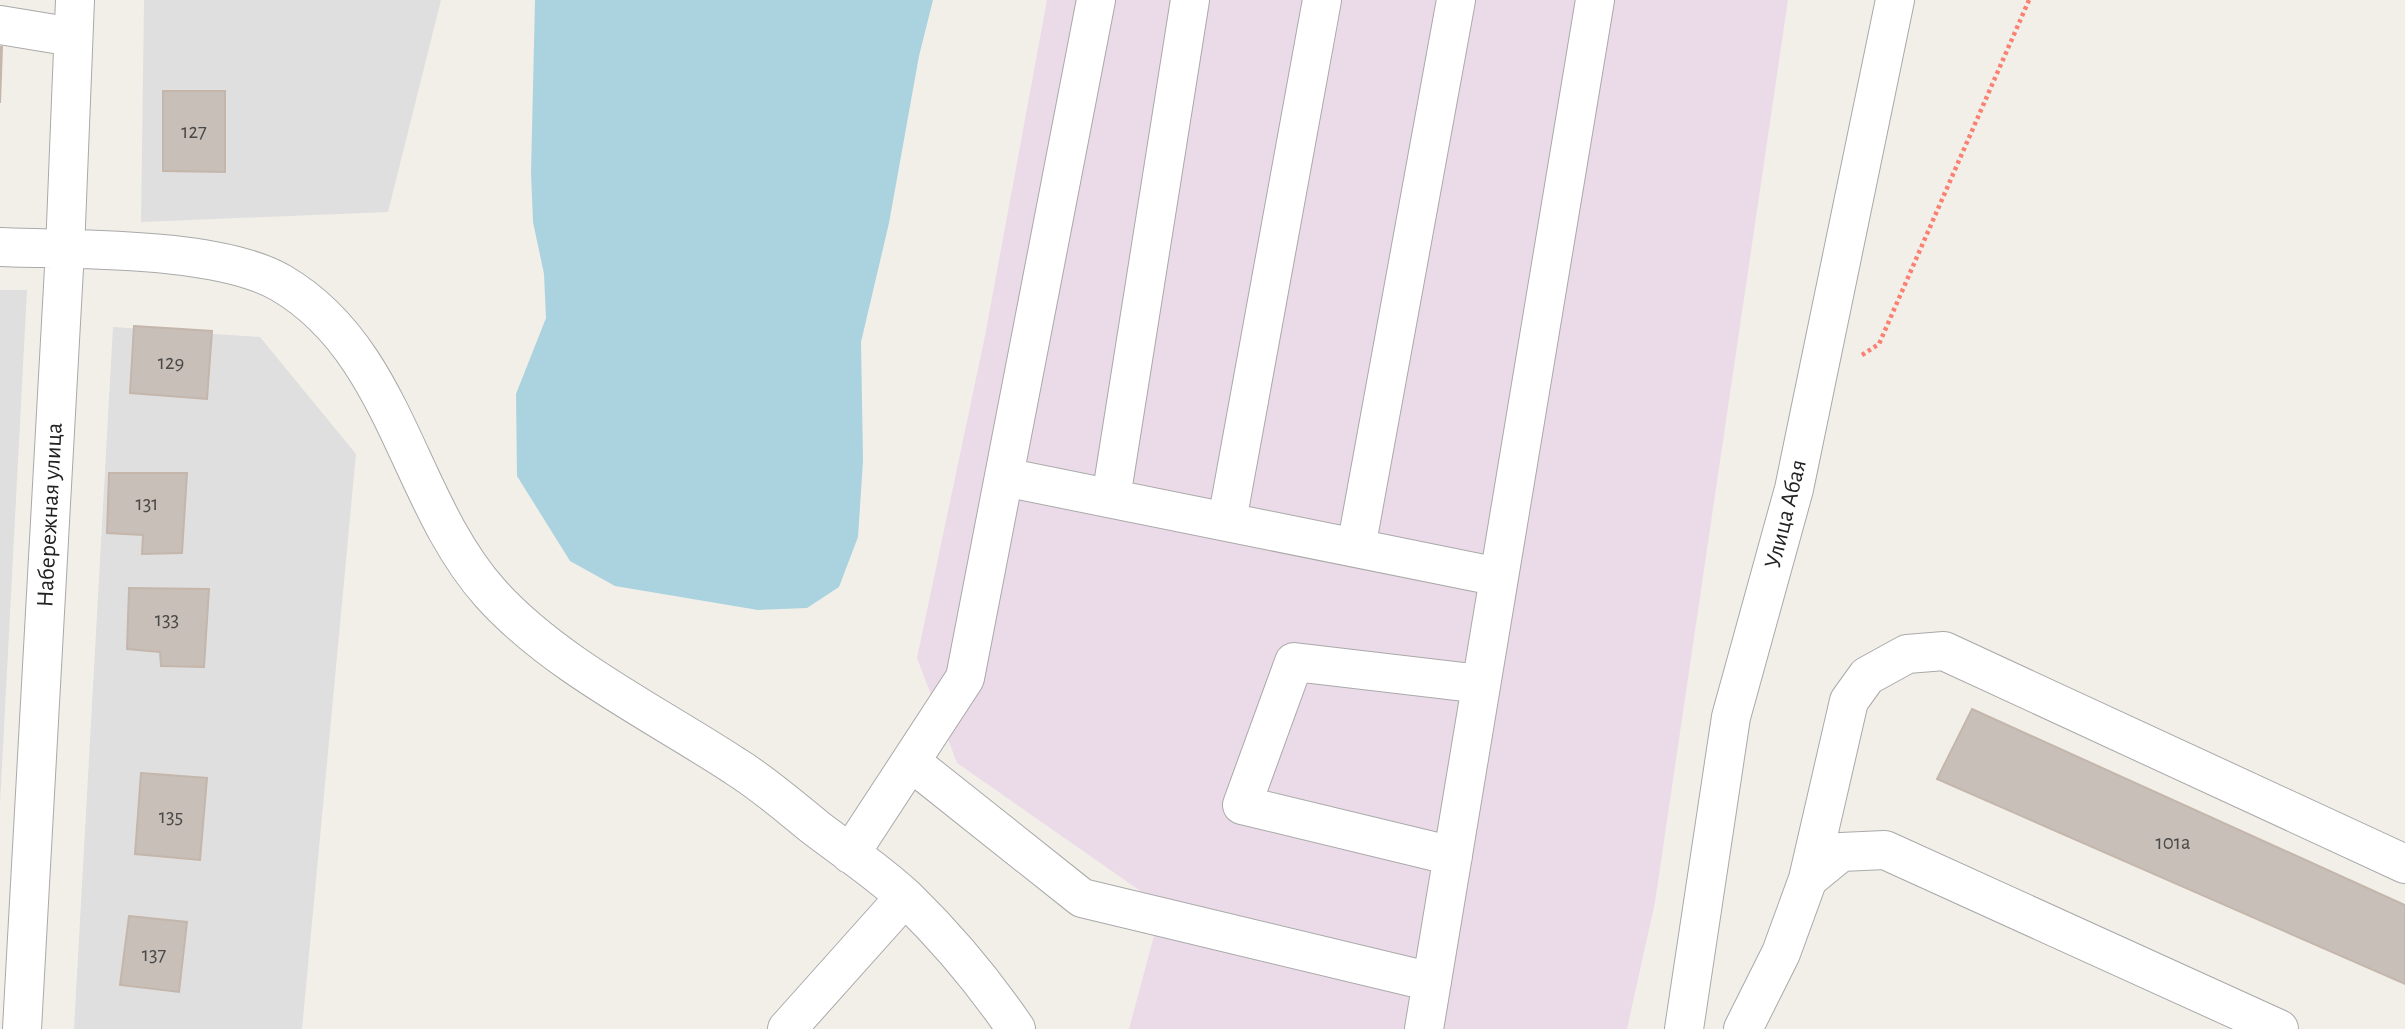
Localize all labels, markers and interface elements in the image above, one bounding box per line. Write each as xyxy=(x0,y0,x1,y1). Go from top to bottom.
house number: 127 xyxy=(181,121,207,142)
house number: 129 xyxy=(158,352,184,373)
street label: Набережная улица xyxy=(33,422,67,608)
street label: Улица Абая xyxy=(1761,457,1811,571)
house number: 131 xyxy=(135,493,159,514)
house number: 133 xyxy=(155,609,179,630)
house number: 135 xyxy=(159,806,183,827)
house number: 101а xyxy=(2155,832,2191,853)
house number: 137 xyxy=(142,944,167,965)

